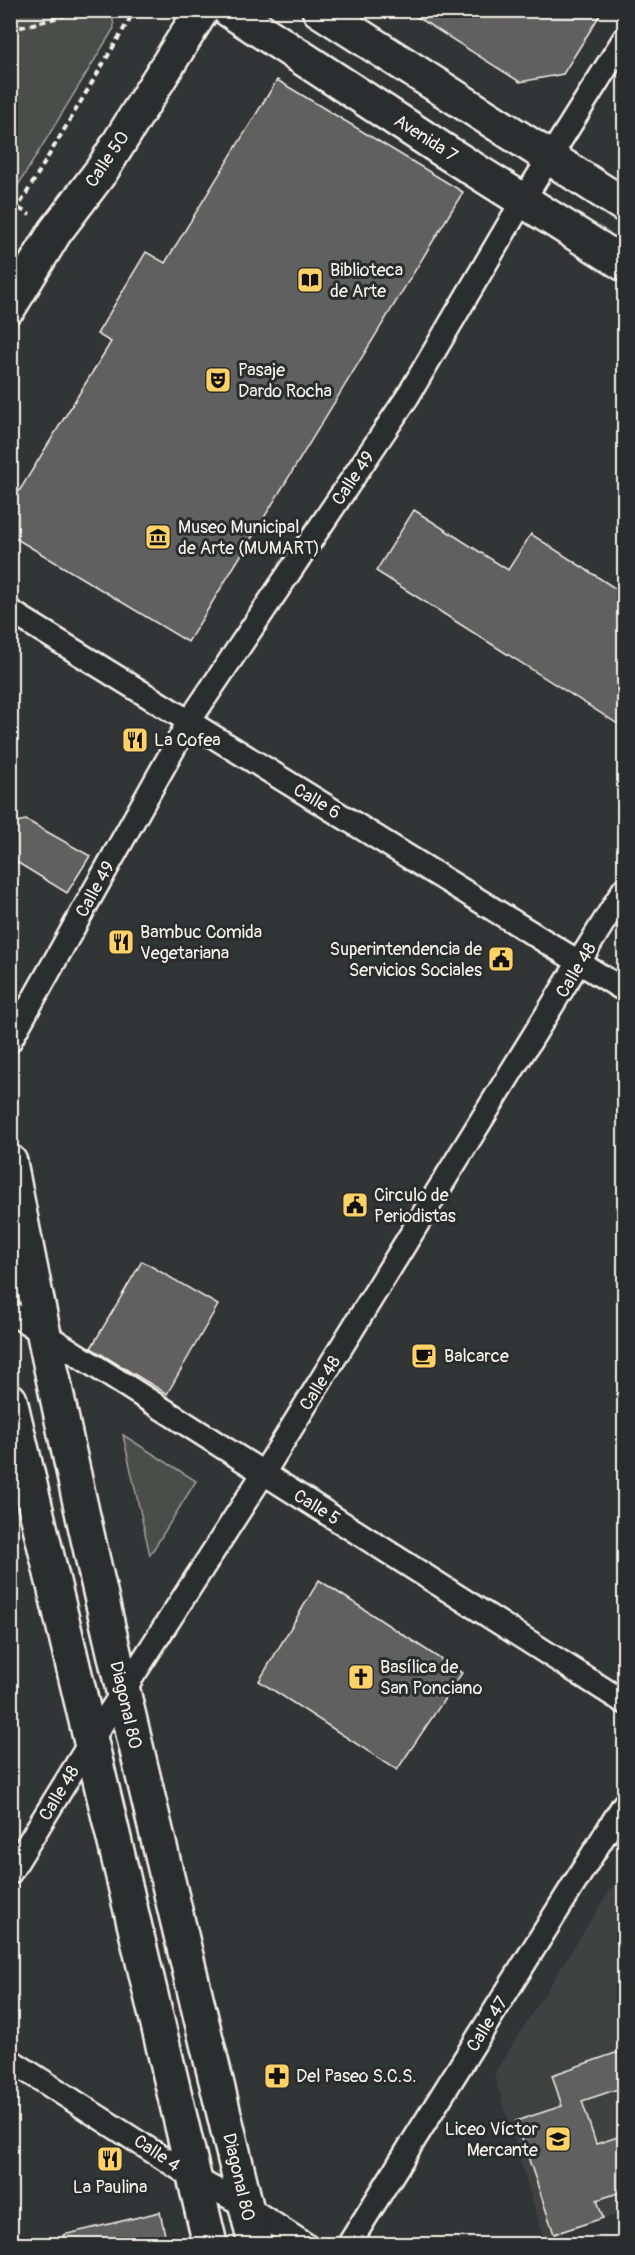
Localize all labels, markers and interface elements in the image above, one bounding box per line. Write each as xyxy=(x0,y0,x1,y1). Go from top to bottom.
street label: Avenida 7 xyxy=(390,109,462,168)
street label: Calle 50 xyxy=(80,127,135,192)
place label: Biblioteca de Arte xyxy=(330,259,403,303)
library icon: Biblioteca de Arte xyxy=(295,265,325,295)
place label: Pasaje Dardo Rocha xyxy=(238,359,332,403)
theatre icon: Pasaje Dardo Rocha xyxy=(203,365,233,395)
street label: Calle 49 xyxy=(327,447,380,510)
place label: Museo Municipal de Arte (MUMART) xyxy=(178,516,320,560)
museum icon: Museo Municipal de Arte (MUMART) xyxy=(143,522,173,552)
restaurant icon: La Cofea xyxy=(120,725,150,755)
place label: La Cofea xyxy=(154,729,221,752)
street label: Calle 6 xyxy=(289,778,345,824)
street label: Calle 49 xyxy=(71,857,120,921)
place label: Bambuc Comida Vegetariana xyxy=(140,921,262,965)
restaurant icon: Bambuc Comida Vegetariana xyxy=(106,927,136,957)
place label: Superintendencia de Servicios Sociales xyxy=(329,938,482,982)
street label: Calle 48 xyxy=(551,938,602,1002)
public building icon: Superintendencia de Servicios Sociales xyxy=(486,944,516,974)
place label: Circulo de Periodistas xyxy=(374,1184,456,1228)
public building icon: Circulo de Periodistas xyxy=(340,1190,370,1220)
cafe icon: Balcarce xyxy=(409,1341,439,1371)
place label: Balcarce xyxy=(444,1345,509,1368)
street label: Calle 48 xyxy=(295,1352,346,1415)
street label: Calle 5 xyxy=(289,1484,344,1531)
place label: Basílica de San Ponciano xyxy=(380,1656,483,1700)
street label: Diagonal 80 xyxy=(104,1659,147,1751)
church icon: Basílica de San Ponciano xyxy=(346,1662,376,1692)
street label: Calle 48 xyxy=(34,1761,85,1825)
street label: Calle 47 xyxy=(462,1992,514,2056)
pharmacy icon: Del Paseo S.C.S. xyxy=(262,2061,292,2091)
place label: Del Paseo S.C.S. xyxy=(296,2065,416,2088)
place label: Liceo Víctor Mercante xyxy=(445,2118,539,2162)
school or university icon: Liceo Víctor Mercante xyxy=(543,2124,573,2154)
street label: Calle 4 xyxy=(129,2130,185,2178)
street label: Diagonal 80 xyxy=(217,2131,260,2223)
restaurant icon: La Paulina xyxy=(95,2144,125,2174)
place label: La Paulina xyxy=(73,2176,147,2199)

